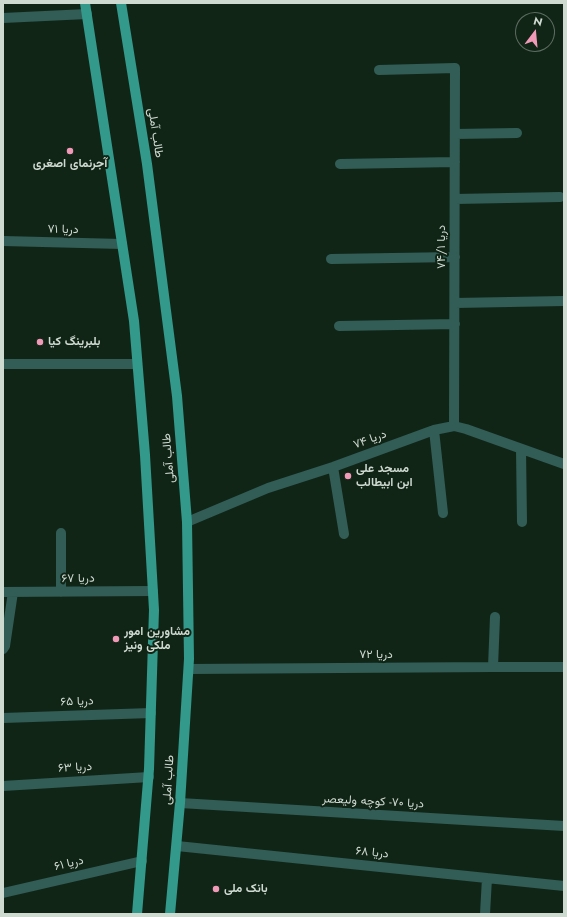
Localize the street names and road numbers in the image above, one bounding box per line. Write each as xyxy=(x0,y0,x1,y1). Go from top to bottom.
street label: طالب آملی xyxy=(144,107,166,159)
street label: دریا ۷۱ xyxy=(47,223,79,237)
street label: دریا ۷۴/۱ xyxy=(435,225,449,269)
street label: دریا ۷۴ xyxy=(351,427,389,453)
street label: طالب آملی xyxy=(160,432,178,484)
street label: دریا ۶۷ xyxy=(61,572,95,586)
street label: دریا ۷۲ xyxy=(359,648,393,662)
street label: دریا ۶۵ xyxy=(60,694,94,710)
street label: طالب آملی xyxy=(160,755,178,805)
street label: دریا ۶۳ xyxy=(58,760,92,776)
street label: دریا ۷۰- کوچه ولیعصر xyxy=(322,792,424,812)
street label: دریا ۶۸ xyxy=(355,844,389,862)
street label: دریا ۶۱ xyxy=(53,854,85,874)

